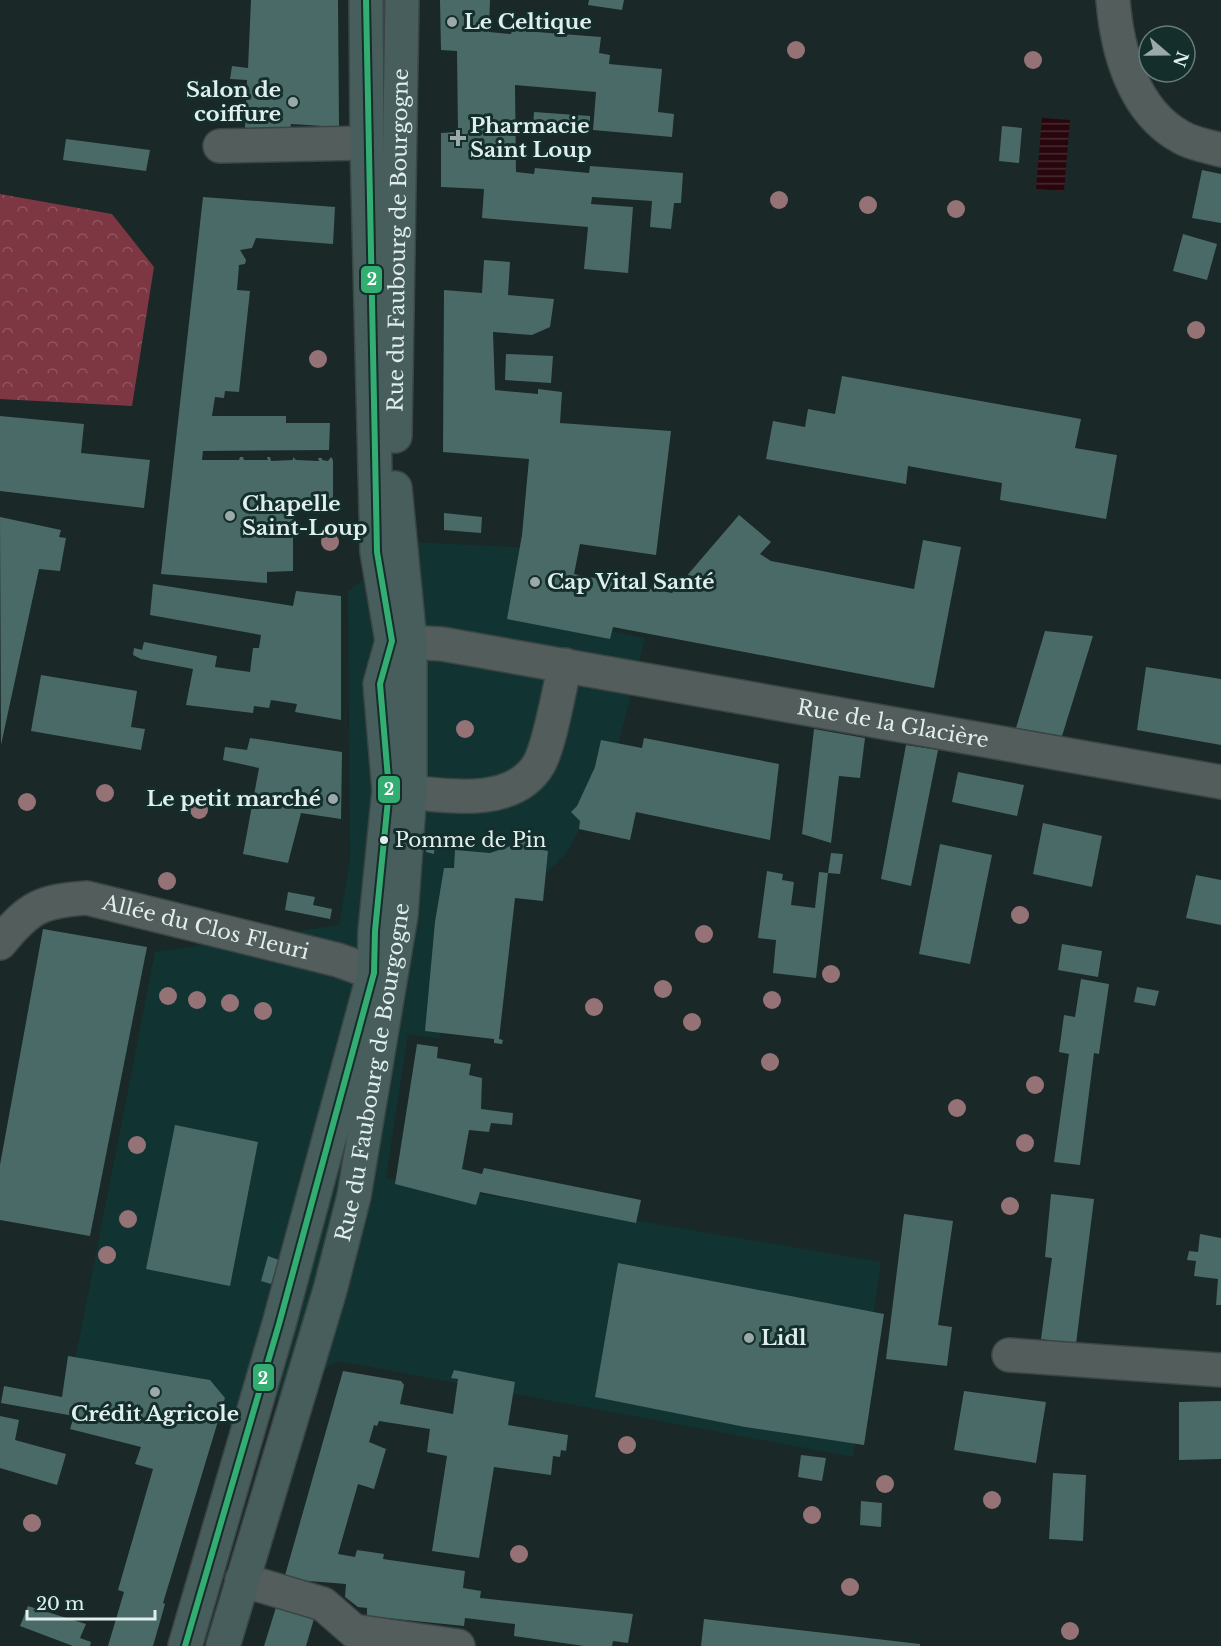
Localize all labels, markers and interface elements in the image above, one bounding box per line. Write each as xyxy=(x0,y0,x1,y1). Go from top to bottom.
place label: Le Celtique xyxy=(464,9,592,35)
marker: Le Celtique xyxy=(445,15,459,29)
north arrow xyxy=(1137,24,1197,84)
text: N xyxy=(1169,49,1193,70)
street label: Rue du Faubourg de Bourgogne xyxy=(382,68,414,412)
place label: Salon de coiffure xyxy=(186,77,281,127)
marker: Salon de coiffure xyxy=(286,95,300,109)
place label: Pharmacie Saint Loup xyxy=(470,113,592,163)
marker: Pharmacie Saint Loup xyxy=(451,131,465,145)
line badge: 2 xyxy=(360,265,383,294)
text: 2 xyxy=(367,269,377,289)
place label: Chapelle Saint-Loup xyxy=(242,491,367,541)
marker: Chapelle Saint-Loup xyxy=(223,509,237,523)
place label: Cap Vital Santé xyxy=(547,569,715,595)
marker: Cap Vital Santé xyxy=(528,575,542,589)
street label: Rue de la Glacière xyxy=(795,694,991,754)
line badge: 2 xyxy=(377,775,401,804)
text: 2 xyxy=(384,779,394,799)
place label: Le petit marché xyxy=(146,786,321,812)
marker: Le petit marché xyxy=(326,792,340,806)
place label: Pomme de Pin xyxy=(395,828,547,852)
marker: Pomme de Pin xyxy=(378,834,390,846)
street label: Allée du Clos Fleuri xyxy=(99,889,312,965)
street label: Rue du Faubourg de Bourgogne xyxy=(330,902,415,1244)
place label: Lidl xyxy=(761,1325,807,1351)
marker: Lidl xyxy=(742,1331,756,1345)
line badge: 2 xyxy=(252,1363,275,1392)
text: 2 xyxy=(258,1368,268,1388)
marker: Crédit Agricole xyxy=(148,1385,162,1399)
place label: Crédit Agricole xyxy=(71,1401,239,1427)
scale bar xyxy=(27,1583,154,1621)
text: 20 m xyxy=(36,1593,84,1615)

